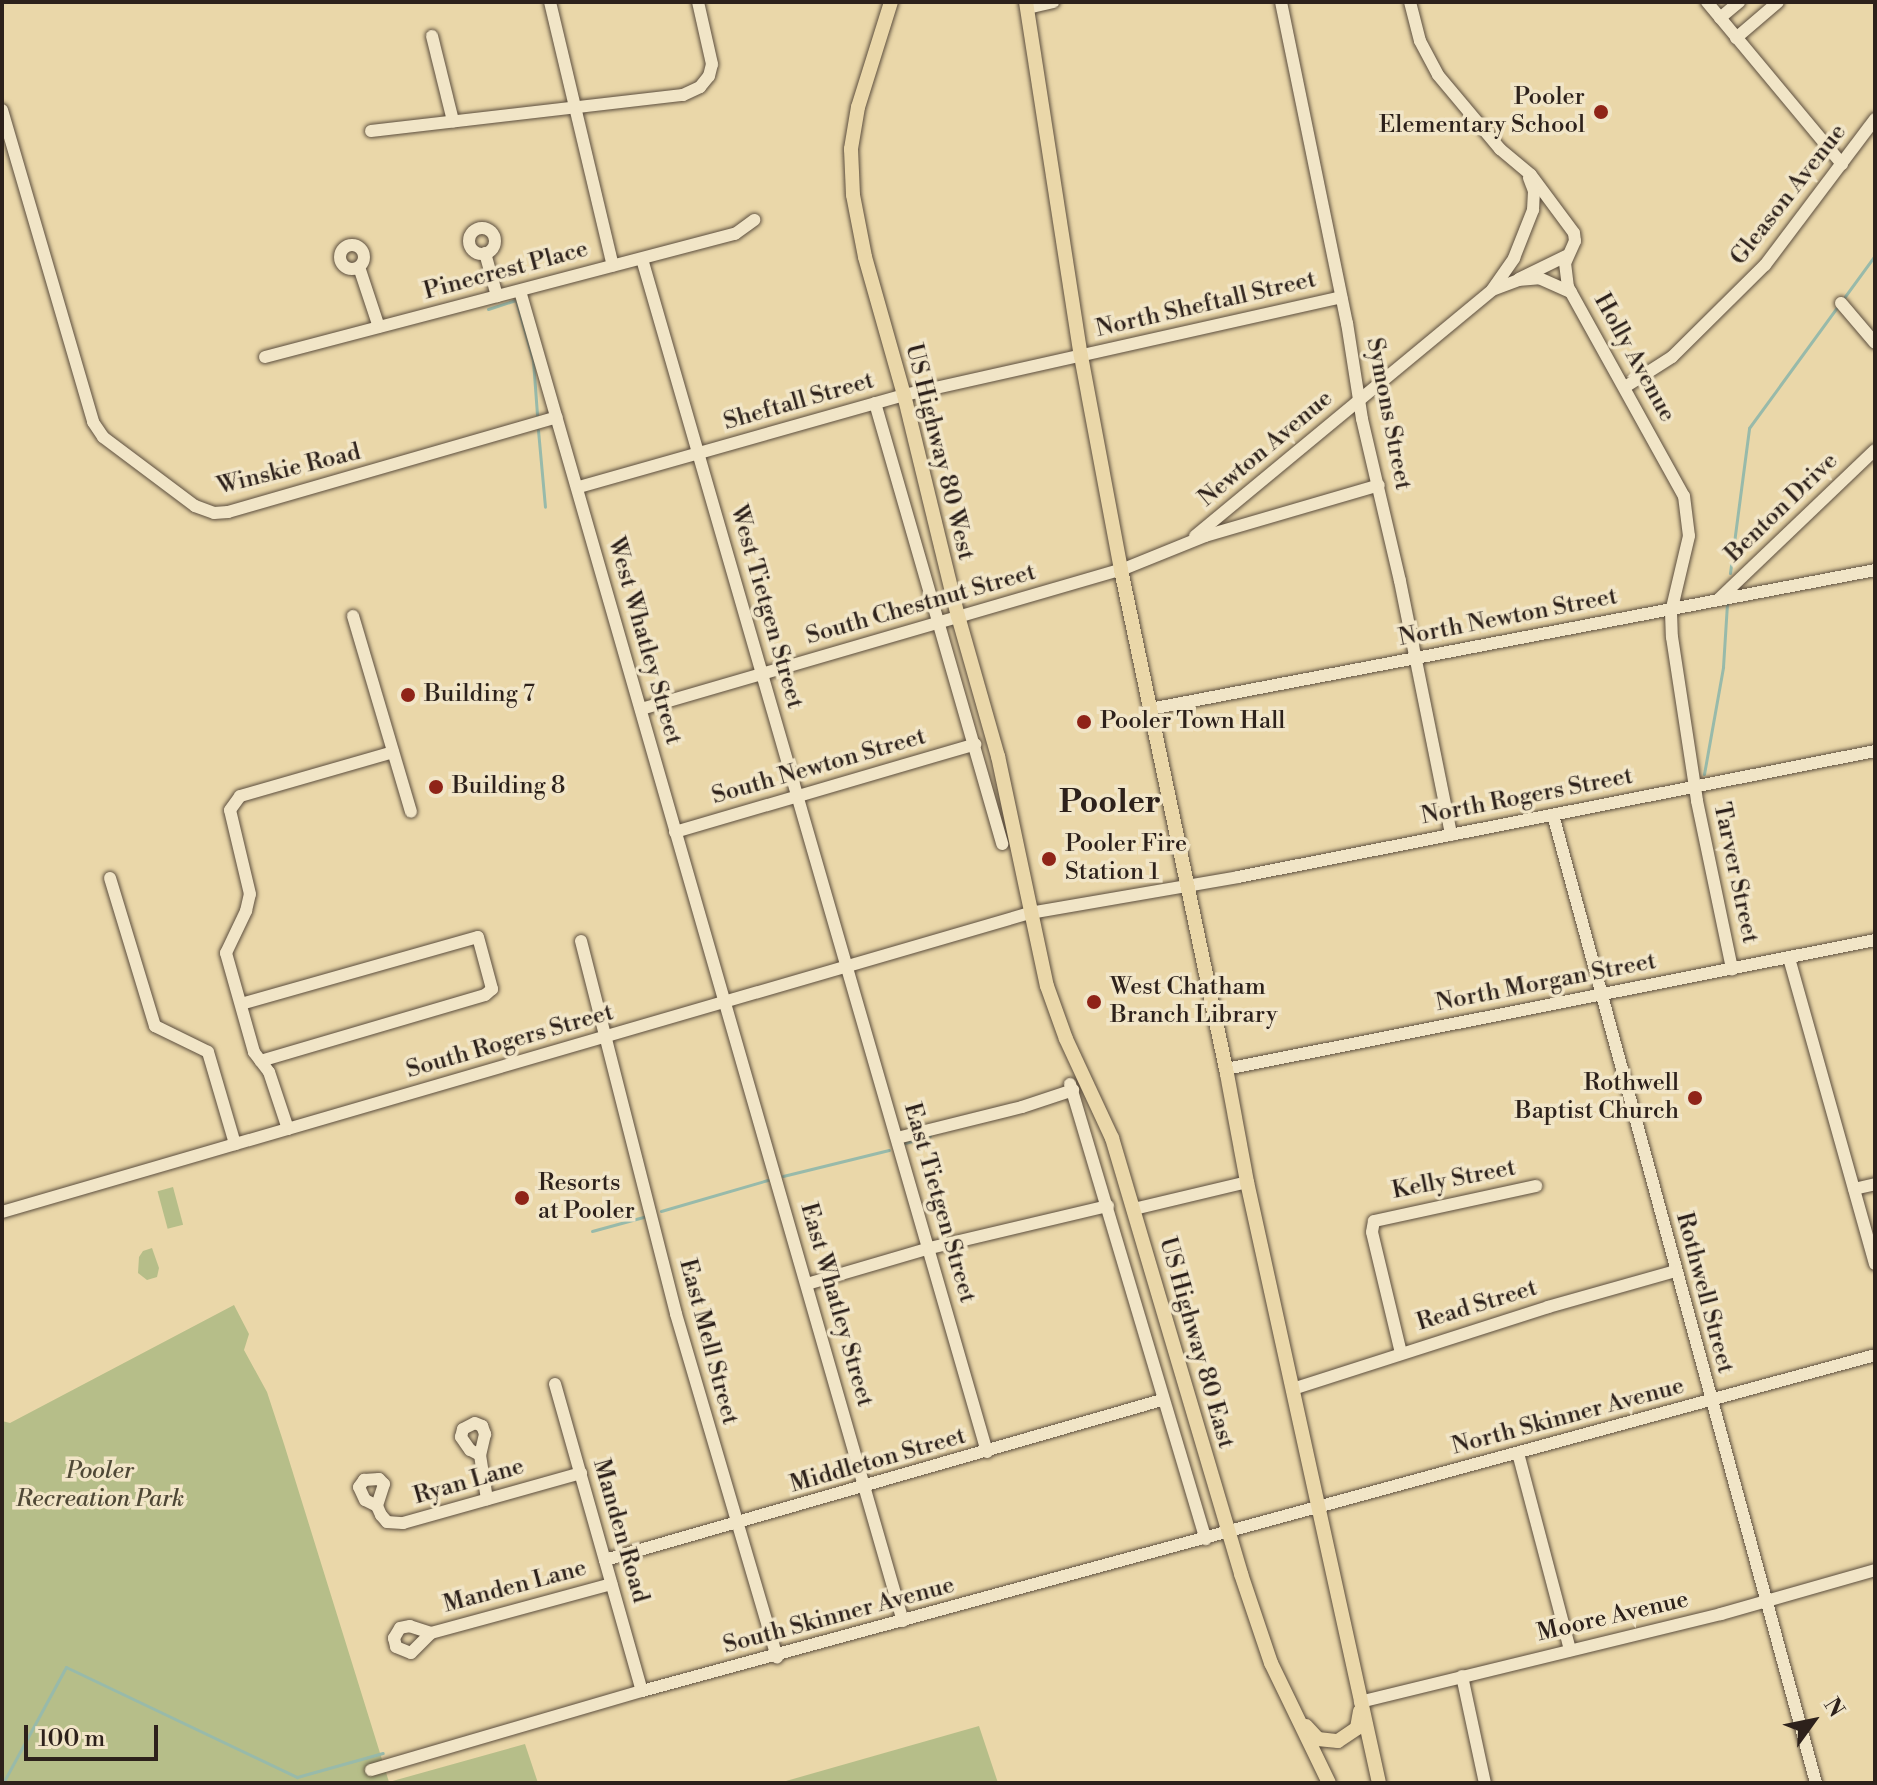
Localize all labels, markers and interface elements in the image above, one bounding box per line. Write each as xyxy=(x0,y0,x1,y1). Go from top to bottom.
place label: Pooler Elementary School xyxy=(1379,84,1585,140)
marker: Pooler Elementary School xyxy=(1592,103,1610,121)
street label: Gleason Avenue xyxy=(1725,119,1853,271)
street label: Pinecrest Place xyxy=(421,235,591,307)
street label: North Sheftall Street xyxy=(1093,266,1319,344)
street label: Holly Avenue xyxy=(1587,289,1681,427)
street label: Symons Street xyxy=(1359,335,1417,493)
street label: US Highway 80 West xyxy=(898,341,980,563)
street label: Sheftall Street xyxy=(720,367,878,437)
street label: Newton Avenue xyxy=(1193,385,1339,513)
street label: Winskie Road xyxy=(214,438,364,502)
street label: Benton Drive xyxy=(1720,447,1844,569)
street label: West Tietgen Street xyxy=(723,502,809,712)
street label: West Whatley Street xyxy=(601,534,687,748)
street label: South Chestnut Street xyxy=(803,558,1039,652)
street label: North Newton Street xyxy=(1396,583,1620,653)
place label: Building 7 xyxy=(424,681,535,709)
marker: Building 7 xyxy=(399,686,417,704)
place label: Pooler Town Hall xyxy=(1100,708,1285,736)
marker: Pooler Town Hall xyxy=(1075,713,1093,731)
street label: South Newton Street xyxy=(709,723,929,811)
street label: North Rogers Street xyxy=(1419,762,1635,832)
place label: Building 8 xyxy=(452,773,566,801)
marker: Building 8 xyxy=(427,778,445,796)
district label: Pooler xyxy=(1059,783,1161,821)
street label: Tarver Street xyxy=(1706,800,1764,946)
place label: Pooler Fire Station 1 xyxy=(1065,831,1187,887)
marker: Pooler Fire Station 1 xyxy=(1040,850,1058,868)
street label: North Morgan Street xyxy=(1433,947,1659,1019)
place label: West Chatham Branch Library xyxy=(1110,974,1278,1030)
marker: West Chatham Branch Library xyxy=(1085,993,1103,1011)
street label: South Rogers Street xyxy=(403,999,617,1085)
place label: Rothwell Baptist Church xyxy=(1515,1070,1679,1126)
marker: Rothwell Baptist Church xyxy=(1686,1089,1704,1107)
street label: East Tietgen Street xyxy=(897,1100,981,1306)
street label: Kelly Street xyxy=(1390,1154,1518,1206)
place label: Resorts at Pooler xyxy=(538,1170,635,1226)
marker: Resorts at Pooler xyxy=(513,1189,531,1207)
street label: East Whatley Street xyxy=(793,1200,879,1410)
street label: Rothwell Street xyxy=(1669,1209,1739,1377)
street label: US Highway 80 East xyxy=(1152,1234,1240,1452)
street label: East Mell Street xyxy=(672,1256,744,1428)
street label: Read Street xyxy=(1413,1274,1541,1338)
street label: North Skinner Avenue xyxy=(1449,1372,1687,1462)
street label: Middleton Street xyxy=(787,1422,969,1500)
street label: Ryan Lane xyxy=(410,1452,528,1512)
street label: Manden Road xyxy=(586,1456,654,1606)
park label: Pooler Recreation Park xyxy=(16,1458,184,1514)
street label: Manden Lane xyxy=(440,1554,590,1620)
street label: South Skinner Avenue xyxy=(720,1571,958,1661)
street label: Moore Avenue xyxy=(1534,1586,1692,1648)
north arrow xyxy=(1773,1681,1853,1761)
text: N xyxy=(1817,1693,1850,1722)
scale bar xyxy=(28,1709,162,1759)
text: 100 m xyxy=(38,1724,105,1754)

